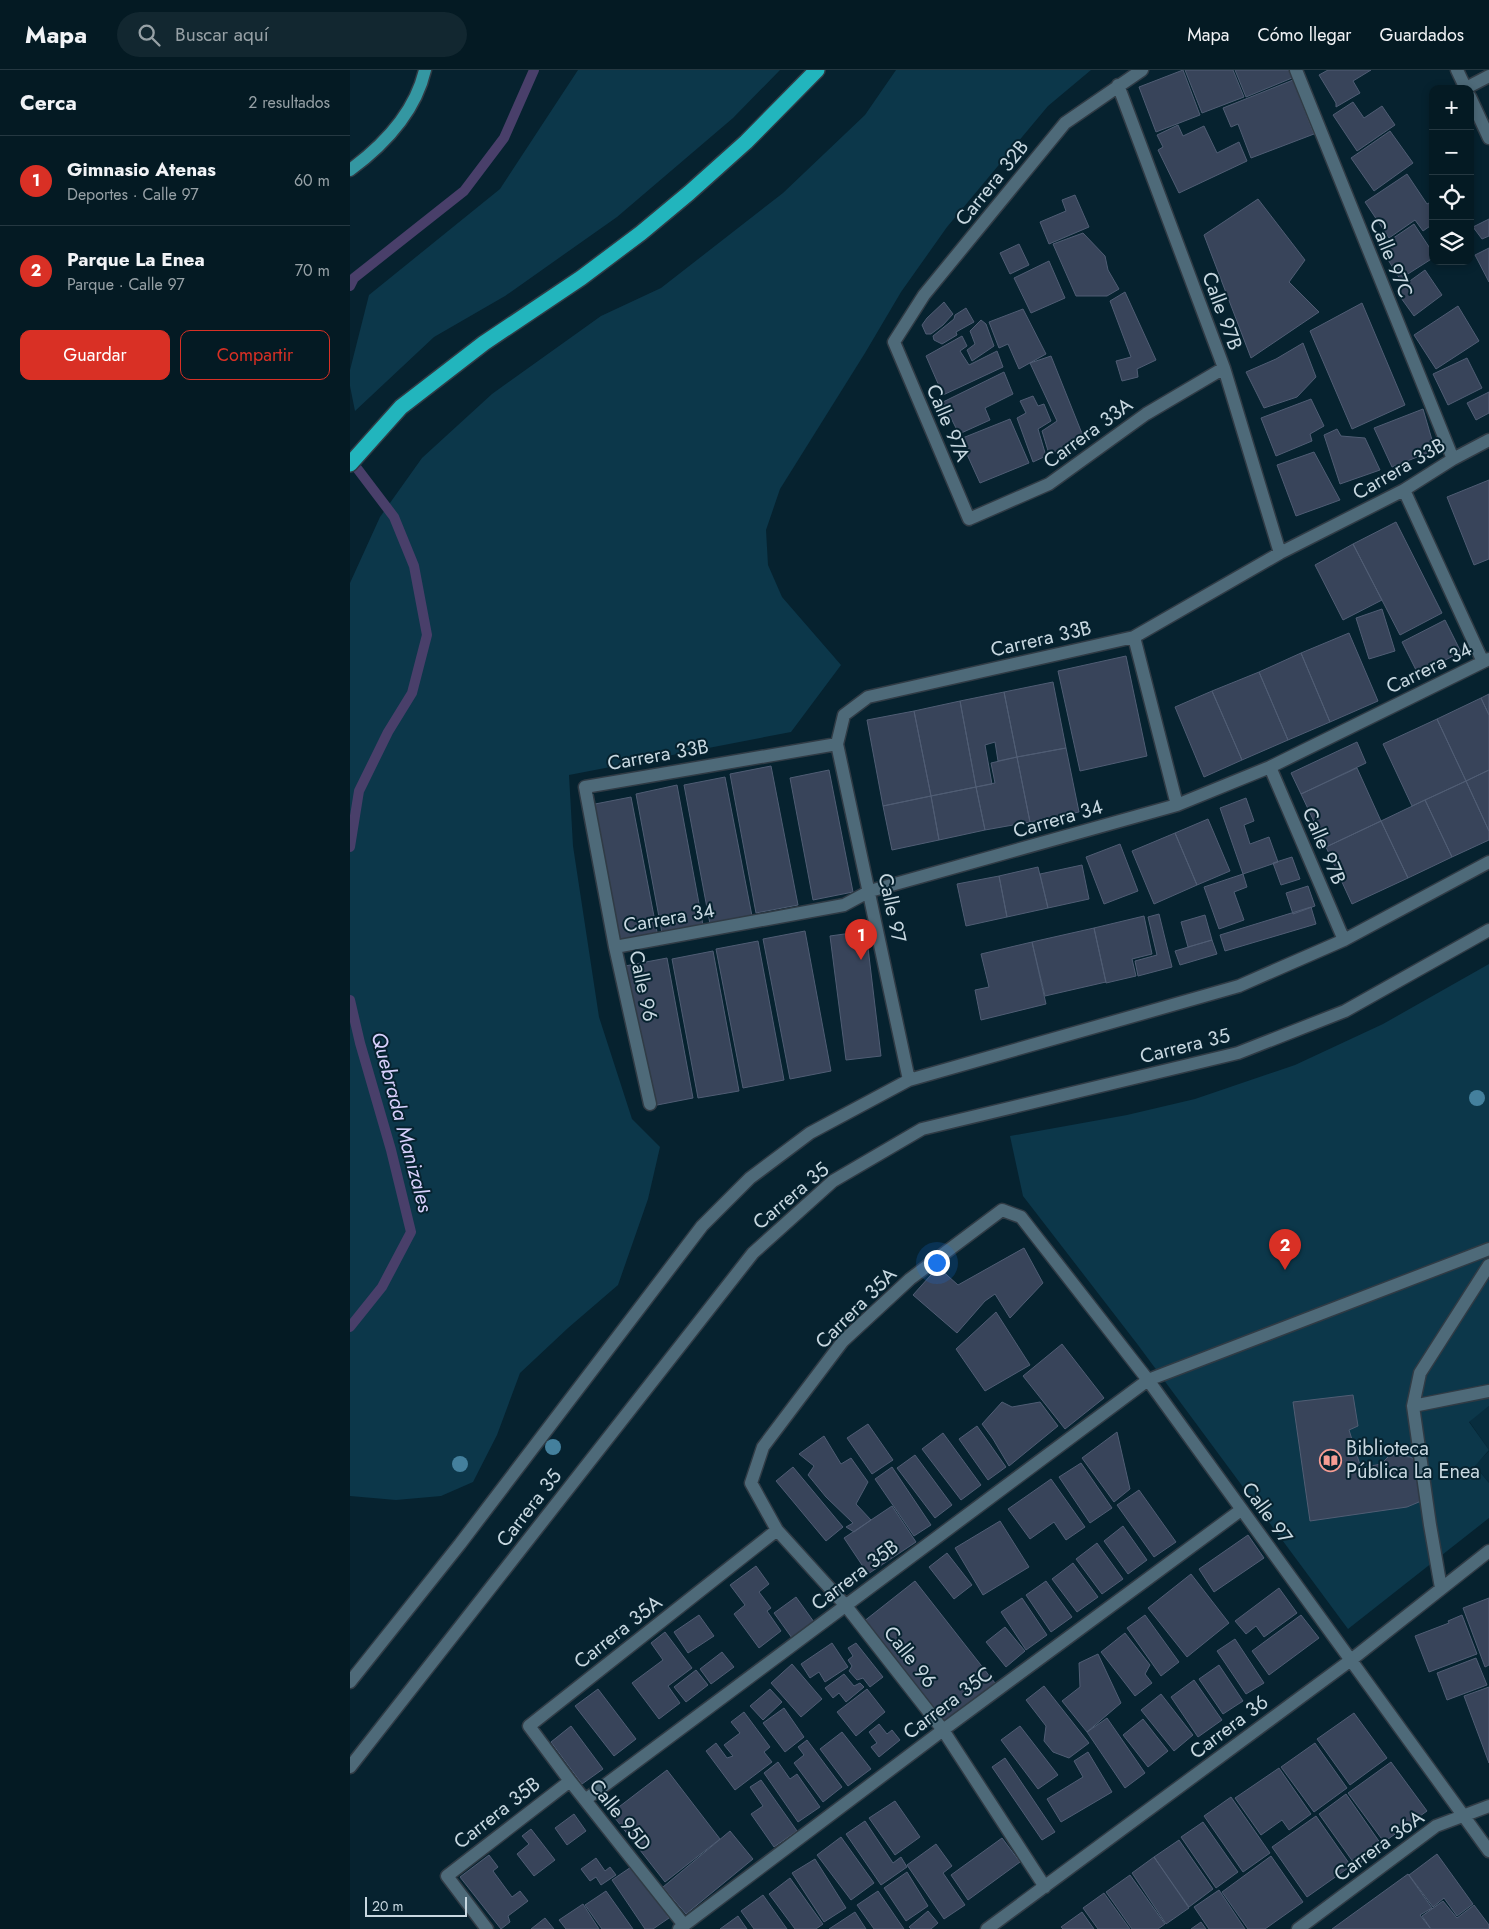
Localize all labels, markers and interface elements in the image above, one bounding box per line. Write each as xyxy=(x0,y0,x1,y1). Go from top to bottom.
search box xyxy=(117,12,467,57)
text: Mapa xyxy=(25,17,87,52)
icon: search xyxy=(135,21,163,49)
text: Buscar aquí xyxy=(175,21,269,48)
text: Mapa xyxy=(1187,22,1229,48)
text: Cómo llegar xyxy=(1257,22,1352,48)
text: Guardados xyxy=(1380,22,1464,48)
map controls xyxy=(1429,85,1474,265)
button: + xyxy=(1429,85,1474,130)
text: Cerca xyxy=(20,88,77,118)
text: 2 resultados xyxy=(248,91,330,114)
button: − xyxy=(1429,130,1474,175)
street label: Carrera 32B xyxy=(948,134,1036,232)
text: Gimnasio Atenas xyxy=(67,156,216,183)
text: 1 xyxy=(32,169,40,192)
text: 60 m xyxy=(294,169,330,192)
button: locate xyxy=(1429,175,1474,220)
text: Deportes · Calle 97 xyxy=(67,183,199,206)
street label: Calle 97C xyxy=(1362,214,1420,302)
button: layers xyxy=(1429,220,1474,265)
text: Parque La Enea xyxy=(67,246,205,273)
text: 2 xyxy=(31,259,41,282)
text: 70 m xyxy=(295,259,330,282)
street label: Calle 97B xyxy=(1194,268,1250,354)
text: Parque · Calle 97 xyxy=(67,273,185,296)
button: Guardar xyxy=(20,330,170,380)
button: Compartir xyxy=(180,330,330,380)
street label: Calle 97A xyxy=(919,380,978,467)
street label: Carrera 33A xyxy=(1037,390,1139,475)
street label: Carrera 33B xyxy=(1347,431,1451,507)
street label: Carrera 33B xyxy=(988,613,1094,665)
street label: Carrera 34 xyxy=(1381,635,1477,701)
street label: Carrera 33B xyxy=(605,732,711,778)
street label: Carrera 34 xyxy=(1010,792,1107,846)
street label: Calle 97B xyxy=(1295,803,1353,889)
street label: Calle 97 xyxy=(871,871,914,946)
street label: Carrera 34 xyxy=(621,896,717,940)
pin: 1 xyxy=(845,919,877,960)
street label: Calle 96 xyxy=(621,948,665,1024)
street label: Carrera 35 xyxy=(1137,1021,1233,1071)
water label: Quebrada Manizales xyxy=(363,1029,441,1216)
street label: Carrera 35 xyxy=(747,1155,835,1237)
pin: 2 xyxy=(1269,1229,1301,1270)
your location xyxy=(924,1250,950,1276)
street label: Carrera 35A xyxy=(809,1260,904,1355)
place label: Biblioteca Pública La Enea xyxy=(1346,1434,1480,1486)
library icon: Biblioteca Pública La Enea xyxy=(1318,1448,1342,1472)
street label: Carrera 35 xyxy=(489,1463,569,1553)
street label: Calle 97 xyxy=(1235,1476,1300,1550)
street label: Carrera 35B xyxy=(805,1532,905,1618)
street label: Carrera 35A xyxy=(568,1588,669,1676)
street label: Calle 96 xyxy=(876,1620,944,1694)
street label: Carrera 35C xyxy=(897,1660,999,1746)
street label: Carrera 36 xyxy=(1184,1688,1274,1766)
street label: Carrera 35B xyxy=(448,1770,546,1856)
street label: Calle 95D xyxy=(582,1773,658,1857)
street label: Carrera 36A xyxy=(1328,1803,1431,1889)
scale bar xyxy=(365,1894,468,1917)
text: 20 m xyxy=(372,1896,404,1916)

